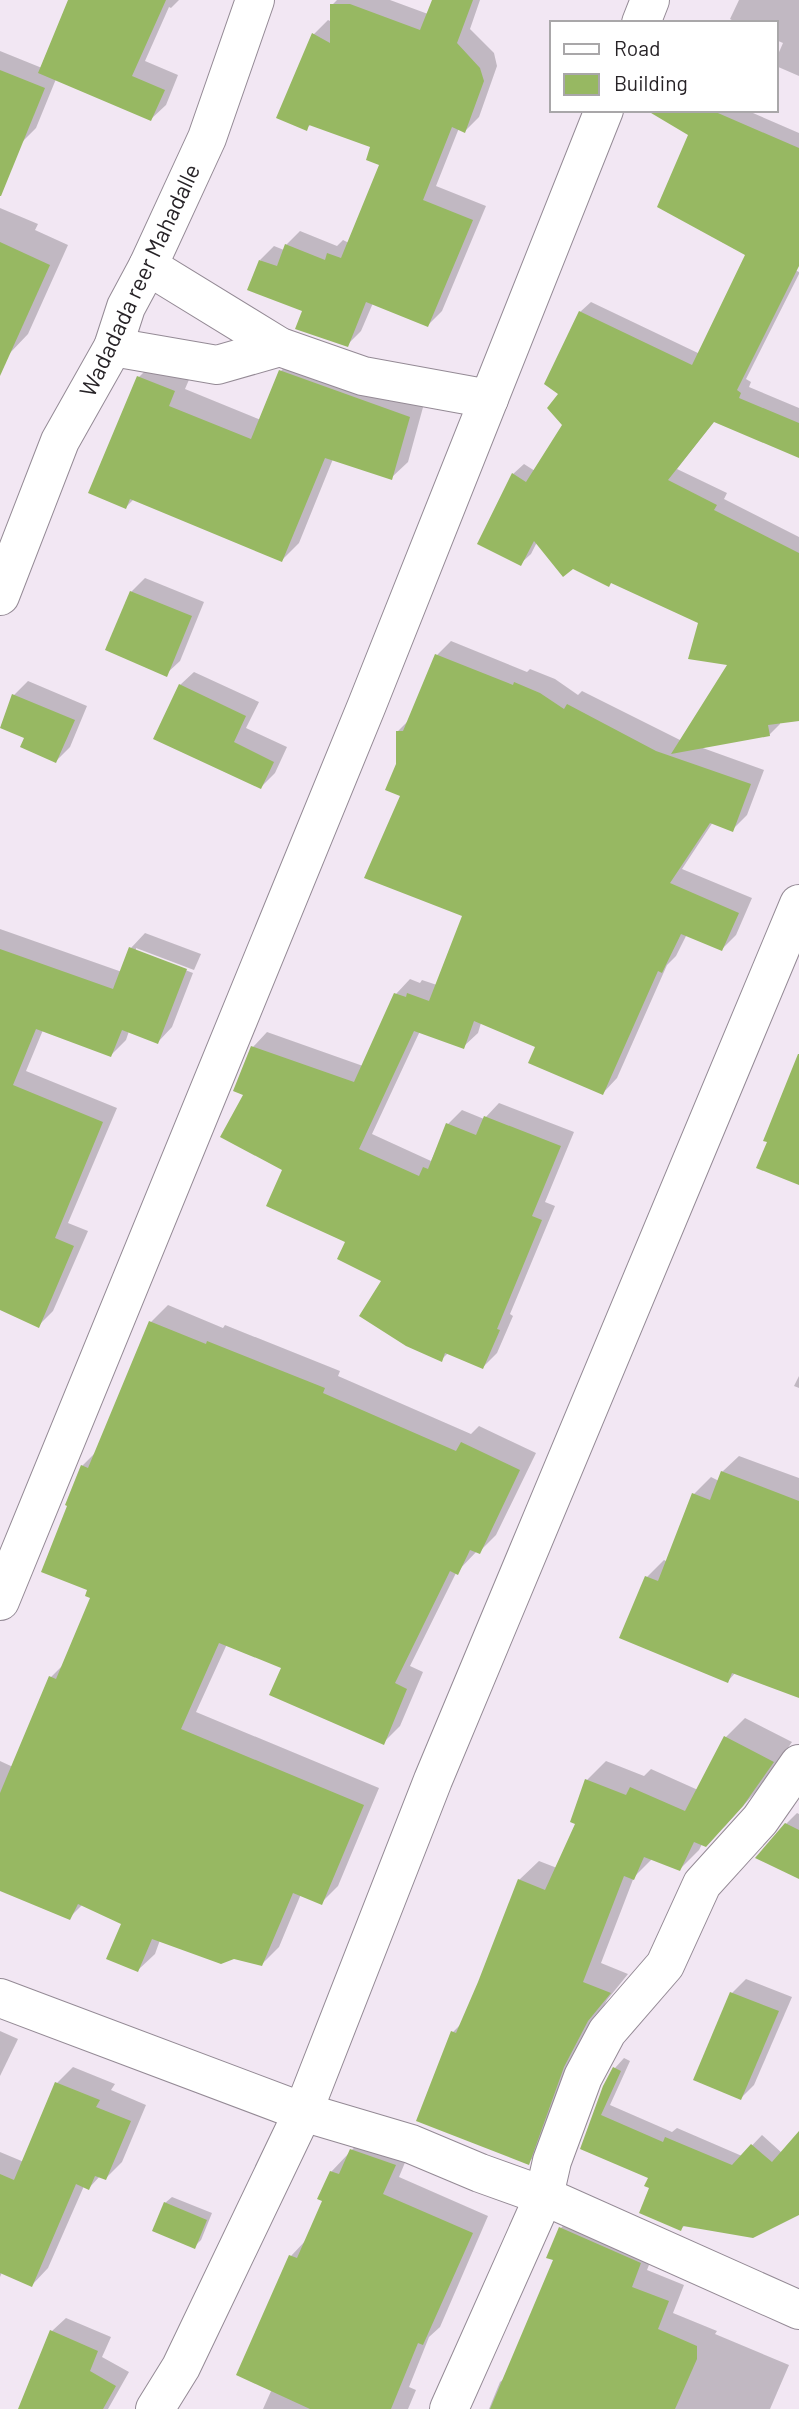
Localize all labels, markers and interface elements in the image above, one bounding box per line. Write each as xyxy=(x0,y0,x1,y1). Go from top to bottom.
legend xyxy=(550,21,778,112)
text: Road xyxy=(614,35,660,60)
text: Building xyxy=(614,70,688,95)
street label: Wadadada reer Mahadalle xyxy=(73,159,205,401)

